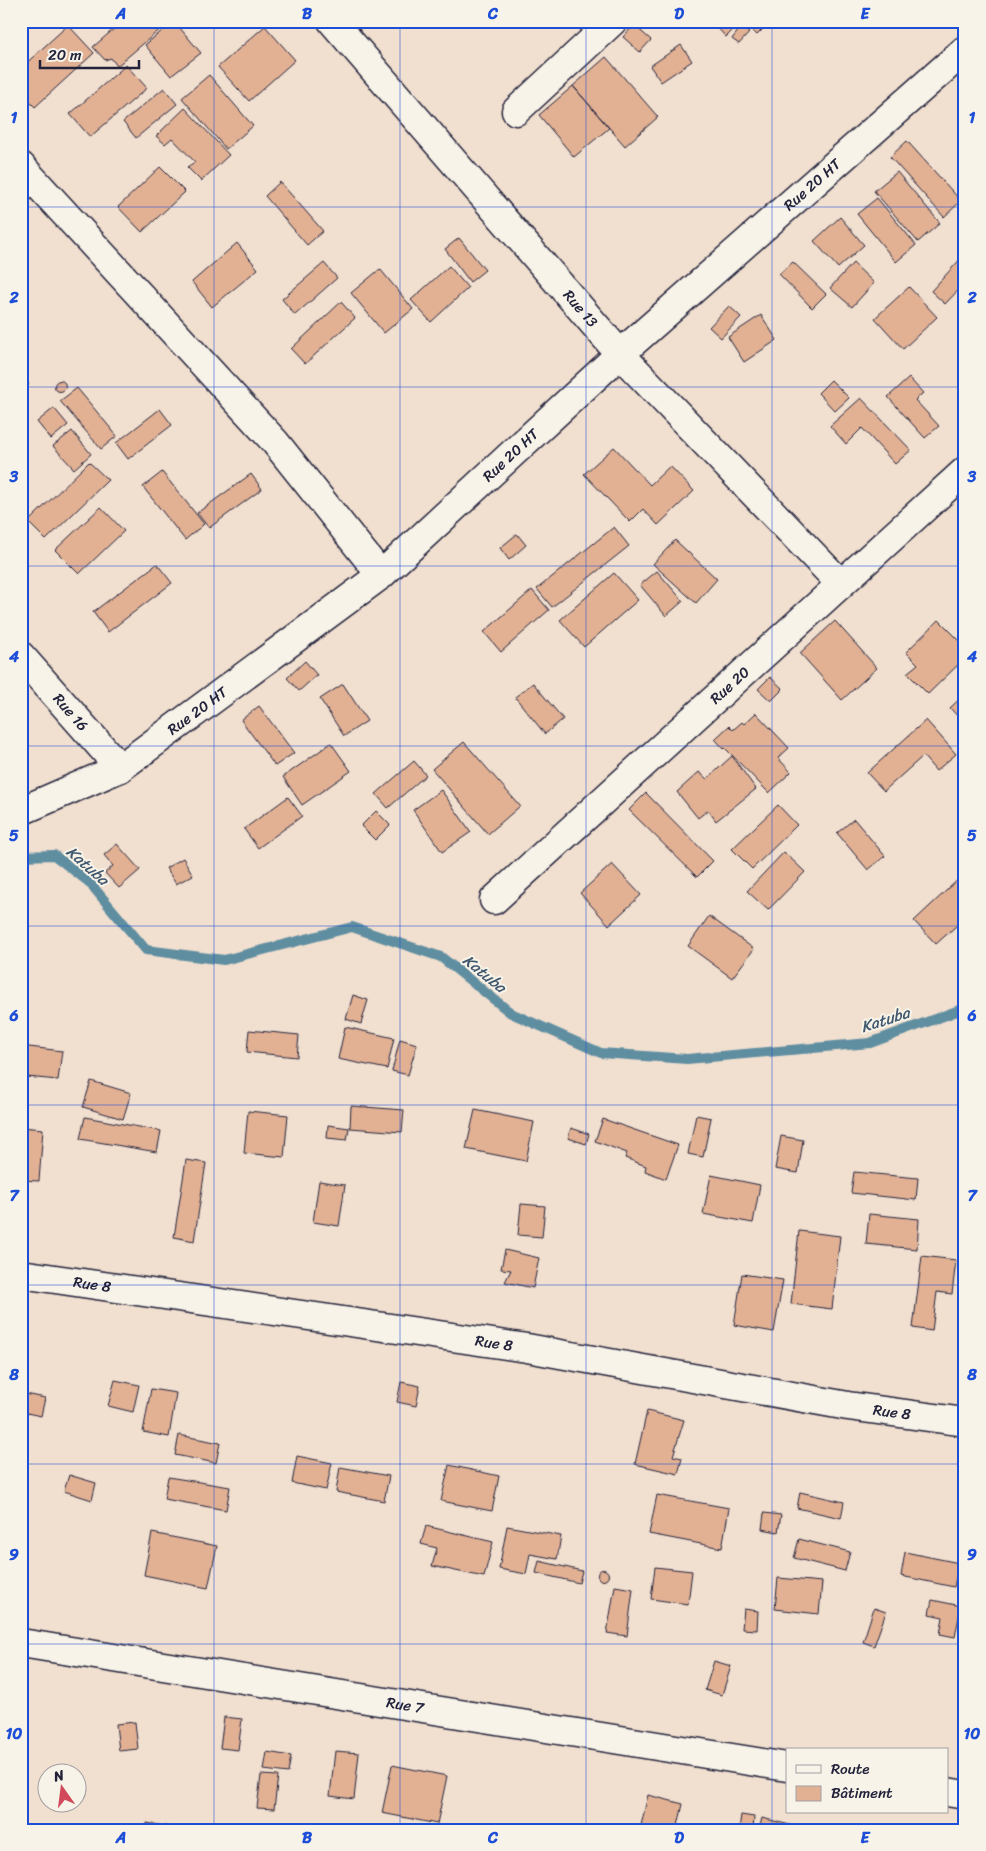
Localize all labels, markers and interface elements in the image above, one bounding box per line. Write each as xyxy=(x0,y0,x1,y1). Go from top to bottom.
text: A xyxy=(115,0,126,28)
text: B xyxy=(302,0,313,28)
text: C xyxy=(487,0,499,28)
text: D xyxy=(674,0,684,28)
text: E xyxy=(861,0,871,28)
scale bar xyxy=(40,38,139,70)
text: 20 m xyxy=(48,42,82,68)
text: 1 xyxy=(11,103,18,132)
text: 1 xyxy=(969,103,976,132)
street label: Rue 20 HT xyxy=(777,151,847,217)
text: 2 xyxy=(8,283,19,312)
street label: Rue 13 xyxy=(557,283,605,333)
text: 2 xyxy=(966,283,977,312)
street label: Rue 20 HT xyxy=(476,421,546,488)
text: 3 xyxy=(9,462,19,491)
text: 3 xyxy=(967,462,977,491)
text: 4 xyxy=(8,642,19,671)
text: 4 xyxy=(966,642,977,671)
street label: Rue 20 xyxy=(704,660,756,711)
street label: Rue 20 HT xyxy=(162,679,234,742)
street label: Rue 16 xyxy=(46,687,95,737)
text: 5 xyxy=(9,821,19,850)
text: 5 xyxy=(967,821,977,850)
water label: Katuba xyxy=(59,838,118,894)
water label: Katuba xyxy=(456,946,515,1002)
water label: Katuba xyxy=(857,997,915,1041)
text: 6 xyxy=(8,1001,19,1030)
text: 6 xyxy=(966,1001,977,1030)
text: 7 xyxy=(9,1181,20,1210)
text: 7 xyxy=(967,1181,978,1210)
street label: Rue 8 xyxy=(72,1269,113,1300)
street label: Rue 8 xyxy=(473,1328,515,1359)
text: 8 xyxy=(8,1360,19,1389)
text: 8 xyxy=(966,1360,977,1389)
street label: Rue 8 xyxy=(872,1397,913,1427)
text: 9 xyxy=(9,1540,19,1569)
text: 9 xyxy=(967,1540,977,1569)
street label: Rue 7 xyxy=(384,1689,427,1721)
text: 10 xyxy=(6,1719,22,1748)
text: 10 xyxy=(964,1719,980,1748)
legend xyxy=(786,1748,948,1814)
text: Route xyxy=(831,1756,870,1782)
text: N xyxy=(50,1762,67,1789)
north arrow xyxy=(38,1764,88,1814)
text: Bâtiment xyxy=(831,1780,893,1806)
text: A xyxy=(115,1823,126,1851)
text: B xyxy=(302,1823,313,1851)
text: C xyxy=(487,1823,499,1851)
text: D xyxy=(674,1823,684,1851)
text: E xyxy=(861,1823,871,1851)

